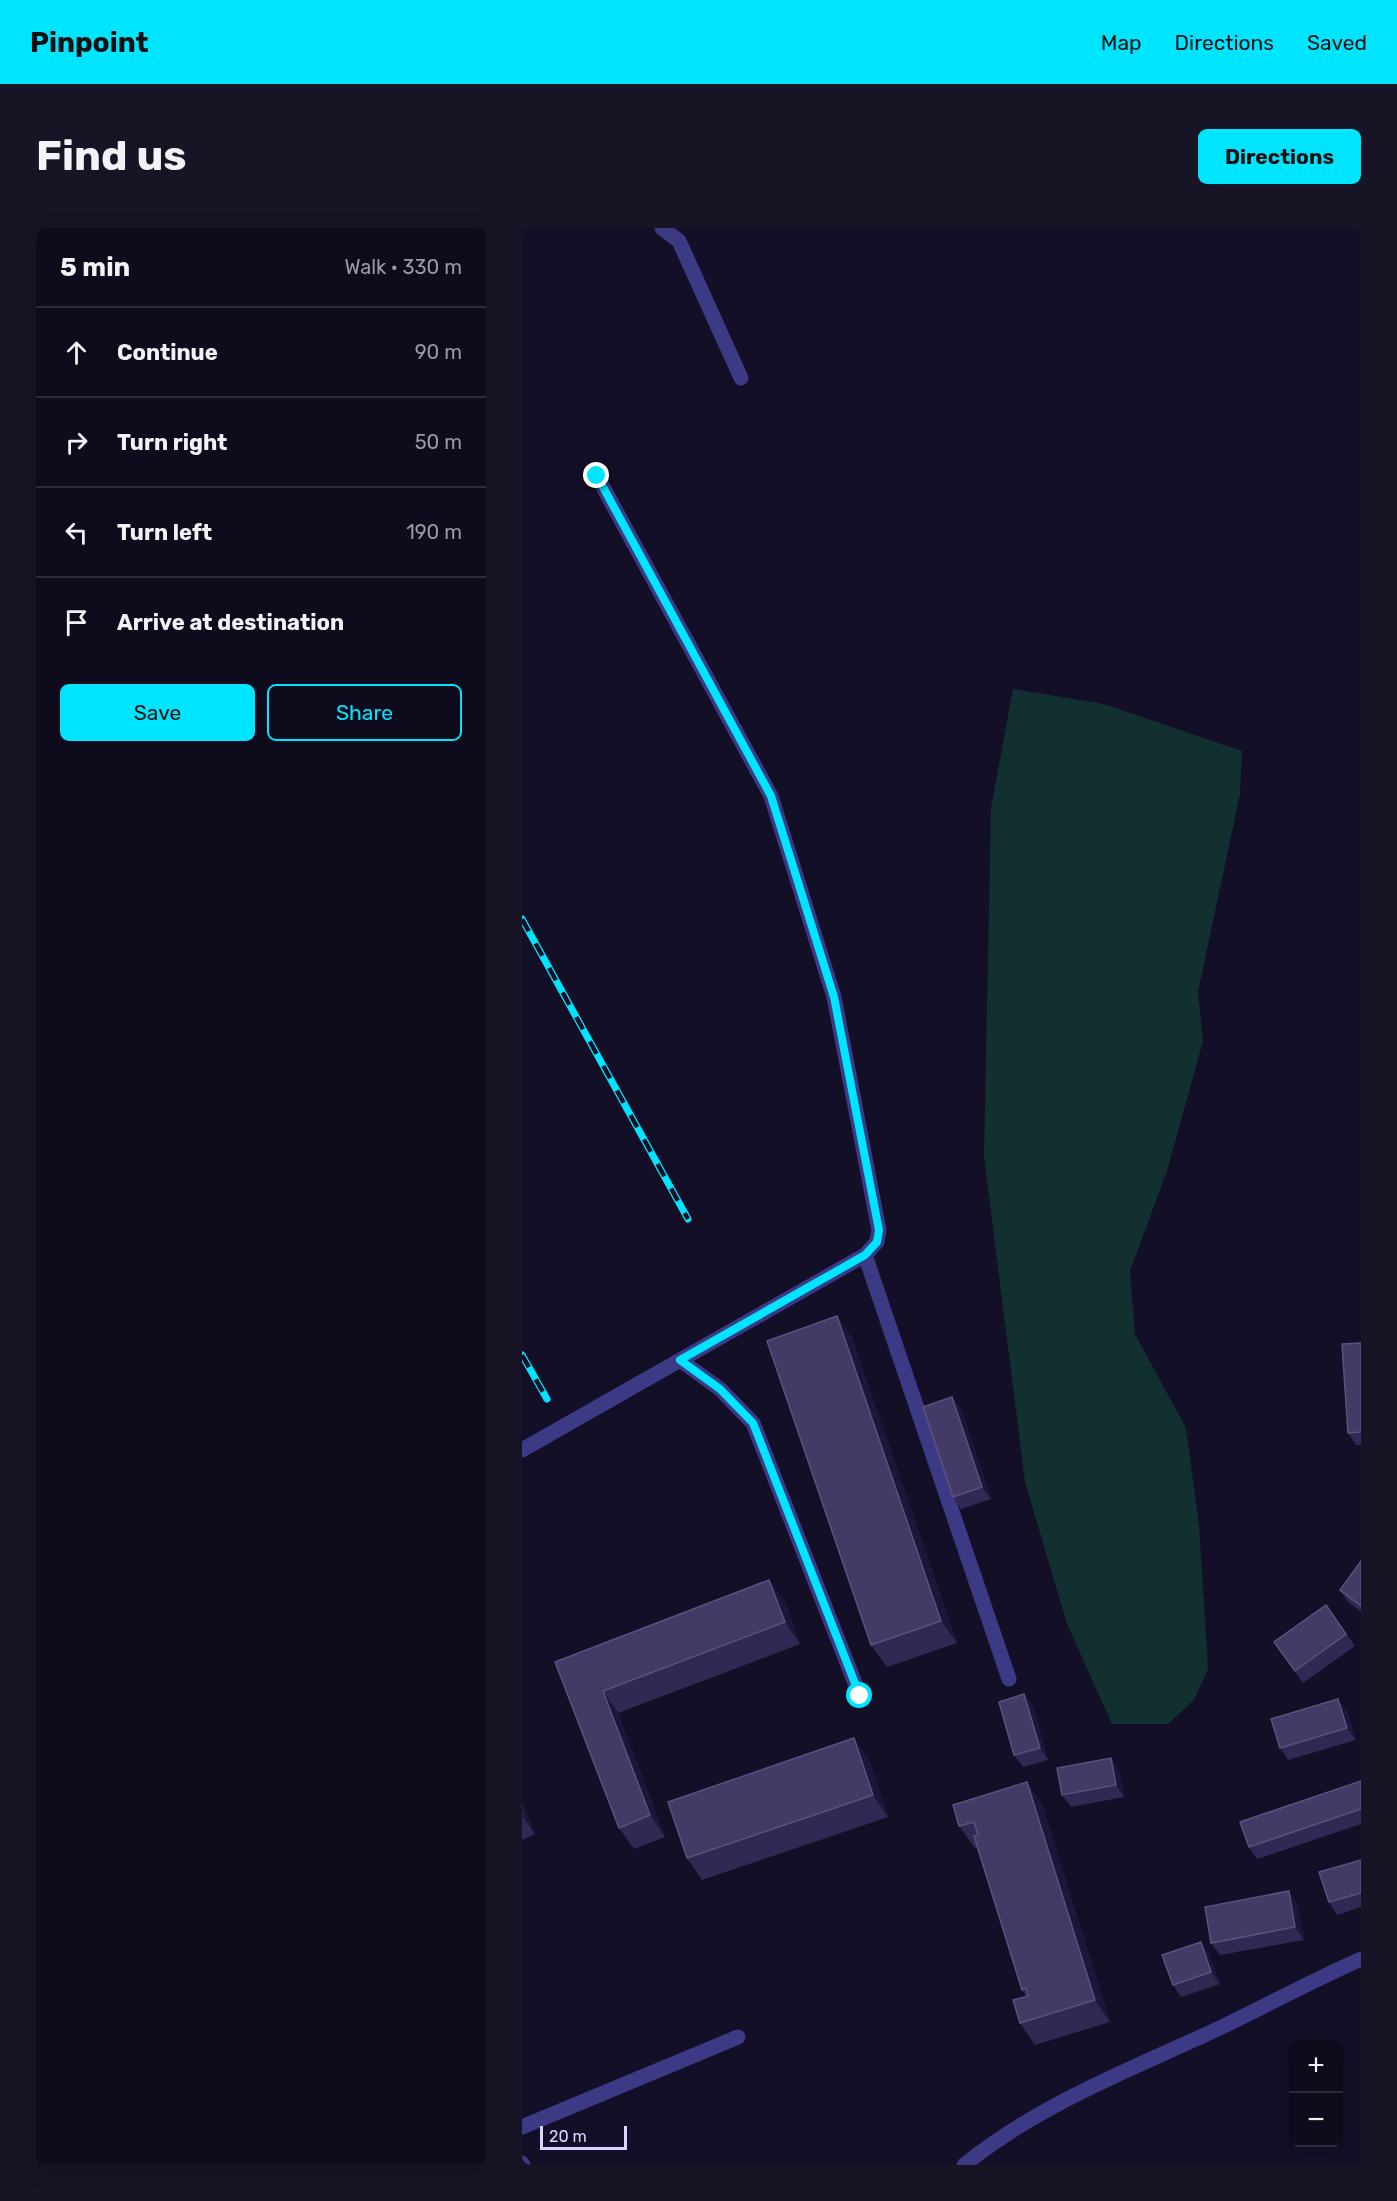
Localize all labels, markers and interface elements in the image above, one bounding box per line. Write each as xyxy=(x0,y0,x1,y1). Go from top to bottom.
text: Pinpoint xyxy=(30,26,149,59)
text: Map xyxy=(1101,30,1142,55)
text: Directions xyxy=(1175,30,1274,55)
text: Saved xyxy=(1307,30,1367,55)
button: Directions xyxy=(1198,129,1361,184)
text: Find us xyxy=(36,131,187,181)
text: 5 min xyxy=(60,252,130,283)
text: Walk · 330 m xyxy=(345,255,462,279)
icon: ahead xyxy=(60,336,93,369)
text: Continue xyxy=(117,339,218,366)
text: 90 m xyxy=(415,340,462,364)
icon: right xyxy=(60,426,93,459)
text: Turn right xyxy=(117,429,227,456)
text: 50 m xyxy=(415,430,462,454)
route end xyxy=(583,462,609,488)
icon: left xyxy=(60,516,93,549)
text: Turn left xyxy=(117,519,212,546)
text: 190 m xyxy=(406,520,462,544)
icon: arrive xyxy=(60,606,93,639)
text: Arrive at destination xyxy=(117,609,344,636)
button: Save xyxy=(60,684,255,741)
button: Share xyxy=(267,684,462,741)
route start xyxy=(846,1682,872,1708)
map controls xyxy=(1289,2039,1343,2147)
button: + xyxy=(1289,2039,1343,2093)
button: − xyxy=(1289,2093,1343,2147)
scale bar xyxy=(540,2123,627,2150)
text: 20 m xyxy=(549,2127,587,2146)

